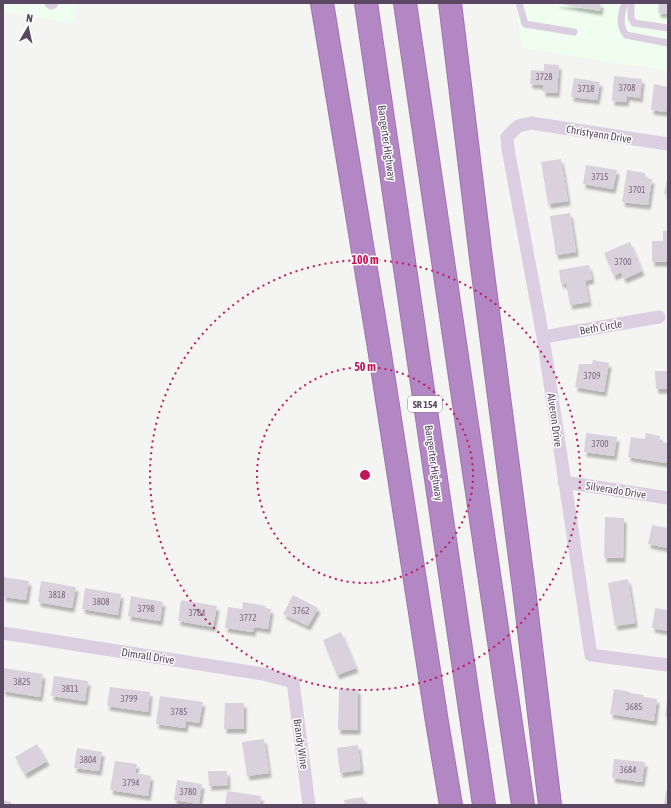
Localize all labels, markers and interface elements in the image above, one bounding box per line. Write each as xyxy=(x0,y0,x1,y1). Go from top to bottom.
north arrow xyxy=(8,8,48,48)
text: N xyxy=(25,12,34,25)
house number: 3728 xyxy=(536,72,552,82)
house number: 3708 xyxy=(619,83,635,93)
house number: 3718 xyxy=(578,84,594,94)
street label: Bangerter Highway xyxy=(376,104,398,182)
street label: Christyann Drive xyxy=(565,123,633,145)
house number: 3715 xyxy=(592,172,608,182)
house number: 3701 xyxy=(629,185,645,195)
text: 100 m xyxy=(351,253,379,267)
house number: 3700 xyxy=(615,257,631,267)
street label: Beth Circle xyxy=(579,317,623,337)
text: 50 m xyxy=(354,360,376,374)
house number: 3709 xyxy=(584,371,600,381)
street label: Alveron Drive xyxy=(545,392,565,448)
road number: SR 154 xyxy=(408,396,442,412)
street label: Bangerter Highway xyxy=(423,424,445,502)
house number: 3700 xyxy=(592,439,608,449)
centre of rings xyxy=(358,468,372,482)
street label: Silverado Drive xyxy=(585,479,647,501)
house number: 3818 xyxy=(49,590,65,600)
house number: 3808 xyxy=(93,597,109,607)
house number: 3798 xyxy=(138,604,154,614)
house number: 3762 xyxy=(293,606,309,616)
house number: 3784 xyxy=(189,608,205,618)
house number: 3772 xyxy=(240,613,256,623)
street label: Dimrall Drive xyxy=(121,646,175,666)
house number: 3825 xyxy=(14,677,30,687)
house number: 3811 xyxy=(62,684,78,694)
house number: 3799 xyxy=(121,694,137,704)
house number: 3685 xyxy=(626,702,642,712)
house number: 3785 xyxy=(171,707,187,717)
street label: Brandy Wine xyxy=(292,718,310,770)
house number: 3804 xyxy=(80,755,96,765)
house number: 3684 xyxy=(620,765,636,775)
house number: 3794 xyxy=(123,778,139,788)
house number: 3780 xyxy=(180,787,196,797)

